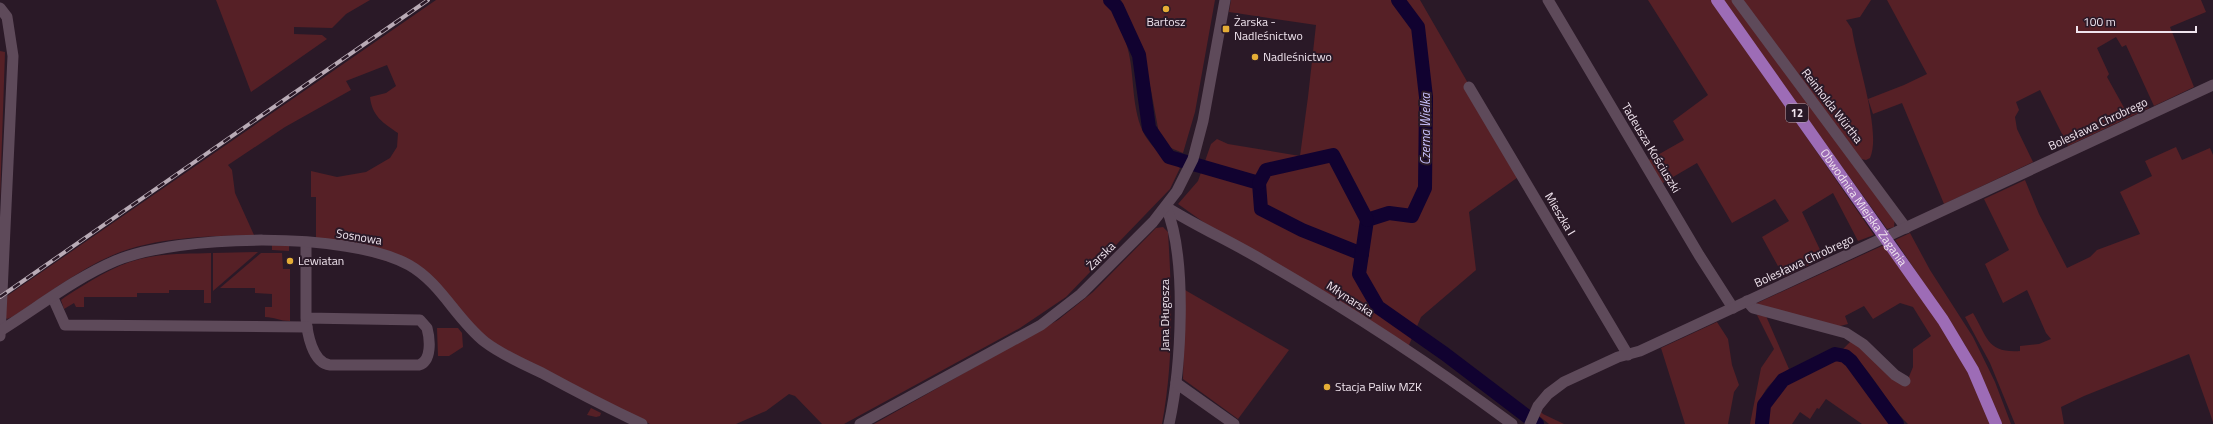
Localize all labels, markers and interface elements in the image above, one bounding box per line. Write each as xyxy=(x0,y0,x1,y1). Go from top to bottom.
marker: Bartosz xyxy=(1161,4,1171,14)
scale bar xyxy=(2077,8,2196,34)
place label: Bartosz xyxy=(1146,12,1186,31)
place label: Żarska - Nadleśnictwo xyxy=(1234,12,1303,45)
text: 100 m xyxy=(2083,12,2116,31)
marker: Żarska - Nadleśnictwo xyxy=(1221,24,1231,34)
place label: Nadleśnictwo xyxy=(1263,47,1332,66)
marker: Nadleśnictwo xyxy=(1250,52,1260,62)
street label: Reinholda Würtha xyxy=(1797,64,1868,147)
water label: Czerna Wielka xyxy=(1415,91,1435,165)
street label: Bolesława Chrobrego xyxy=(2045,92,2151,155)
street label: Tadeusza Kościuszki xyxy=(1617,99,1686,196)
road number: 12 xyxy=(1786,104,1808,122)
street label: Obwodnica Miejska Żagania xyxy=(1816,144,1912,270)
street label: Mieszka I xyxy=(1540,189,1581,239)
street label: Sosnowa xyxy=(335,224,383,250)
street label: Bolesława Chrobrego xyxy=(1751,229,1857,292)
street label: Żarska xyxy=(1082,237,1119,274)
place label: Lewiatan xyxy=(298,251,344,270)
marker: Lewiatan xyxy=(285,256,295,266)
street label: Młynarska xyxy=(1323,276,1378,321)
street label: Jana Długosza xyxy=(1155,279,1174,351)
place label: Stacja Paliw MZK xyxy=(1335,377,1422,396)
marker: Stacja Paliw MZK xyxy=(1322,382,1332,392)

